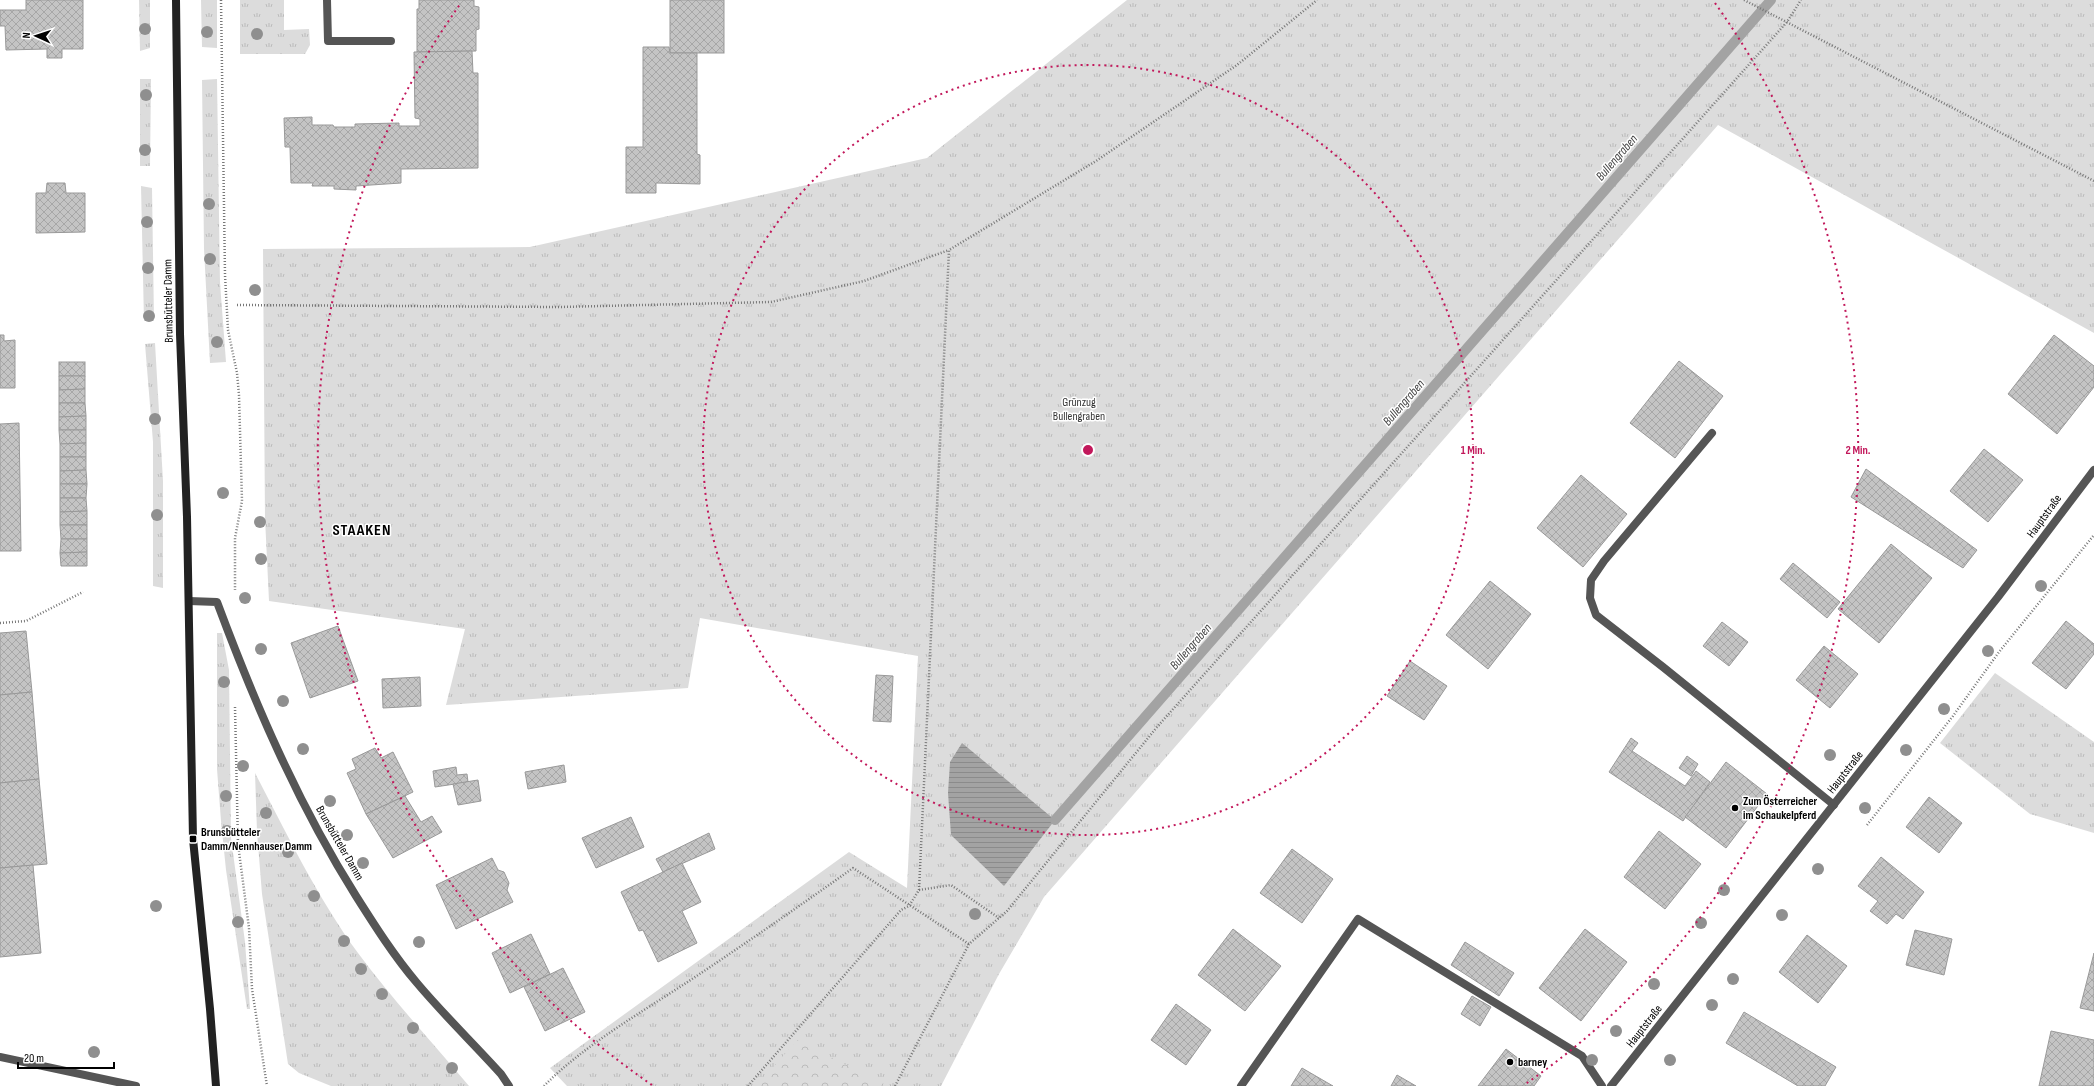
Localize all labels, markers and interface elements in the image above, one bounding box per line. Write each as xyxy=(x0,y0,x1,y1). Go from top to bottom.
north arrow xyxy=(16,16,56,56)
text: N xyxy=(20,32,33,39)
water label: Bullengraben xyxy=(1592,131,1642,184)
street label: Brunsbütteler Damm xyxy=(160,259,177,343)
water label: Bullengraben xyxy=(1379,376,1429,429)
park label: Grünzug Bullengraben xyxy=(1053,395,1105,424)
centre of rings xyxy=(1081,443,1095,457)
text: 1 Min. xyxy=(1461,443,1486,458)
text: 2 Min. xyxy=(1845,443,1871,458)
street label: Hauptstraße xyxy=(2024,492,2065,541)
district label: STAAKEN xyxy=(332,521,392,540)
water label: Bullengraben xyxy=(1166,620,1216,673)
street label: Hauptstraße xyxy=(1824,748,1867,797)
place label: Zum Österreicher im Schaukelpferd xyxy=(1743,794,1818,823)
street label: Brunsbütteler Damm xyxy=(312,803,367,883)
marker: Zum Österreicher im Schaukelpferd xyxy=(1730,803,1740,813)
place label: Brunsbütteler Damm/Nennhauser Damm xyxy=(201,825,312,854)
marker: Brunsbütteler Damm/Nennhauser Damm xyxy=(188,834,198,844)
street label: Hauptstraße xyxy=(1623,1002,1666,1051)
scale bar xyxy=(18,1044,114,1070)
text: 20 m xyxy=(24,1051,44,1066)
place label: barney xyxy=(1518,1055,1547,1070)
marker: barney xyxy=(1505,1057,1515,1067)

